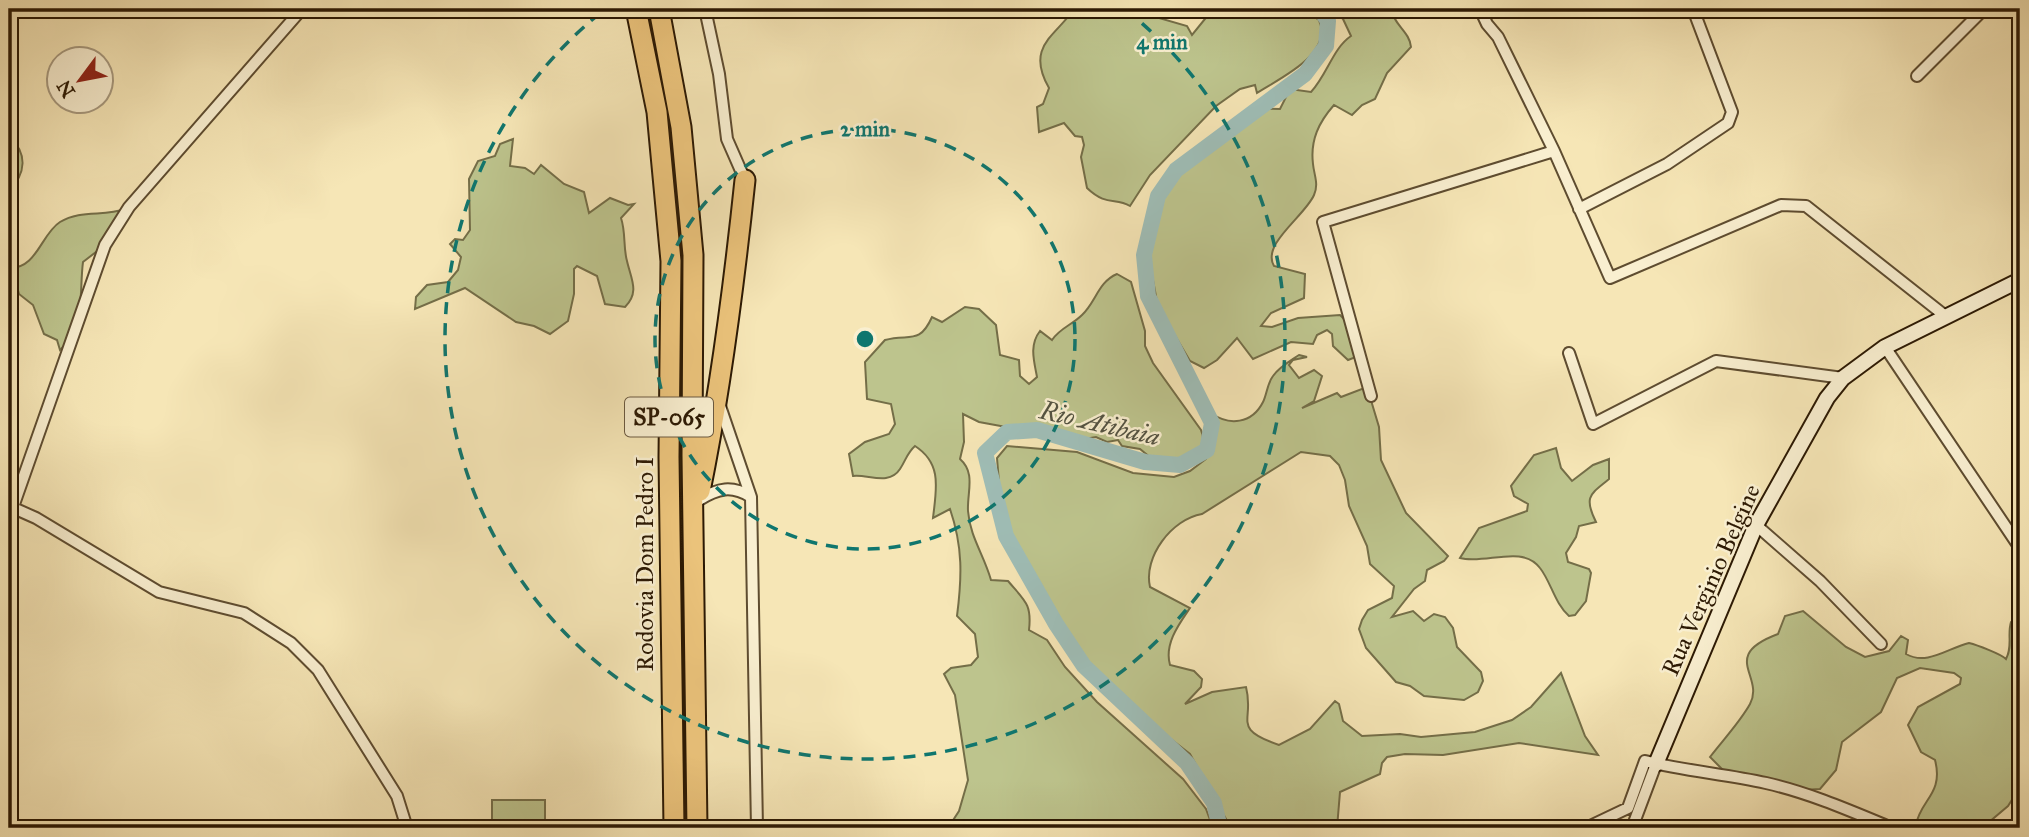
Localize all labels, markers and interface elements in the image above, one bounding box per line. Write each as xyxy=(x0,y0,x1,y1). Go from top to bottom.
text: 4 min xyxy=(1136,29,1188,55)
north arrow xyxy=(46,46,116,116)
text: N xyxy=(52,76,80,102)
text: 2 min xyxy=(840,116,890,142)
centre of rings xyxy=(853,327,877,351)
water label: Rio Atibaia xyxy=(1036,393,1163,452)
road number: SP-065 xyxy=(625,398,713,436)
street label: Rodovia Dom Pedro I xyxy=(630,457,660,671)
street label: Rua Verginio Belgine xyxy=(1655,480,1767,680)

